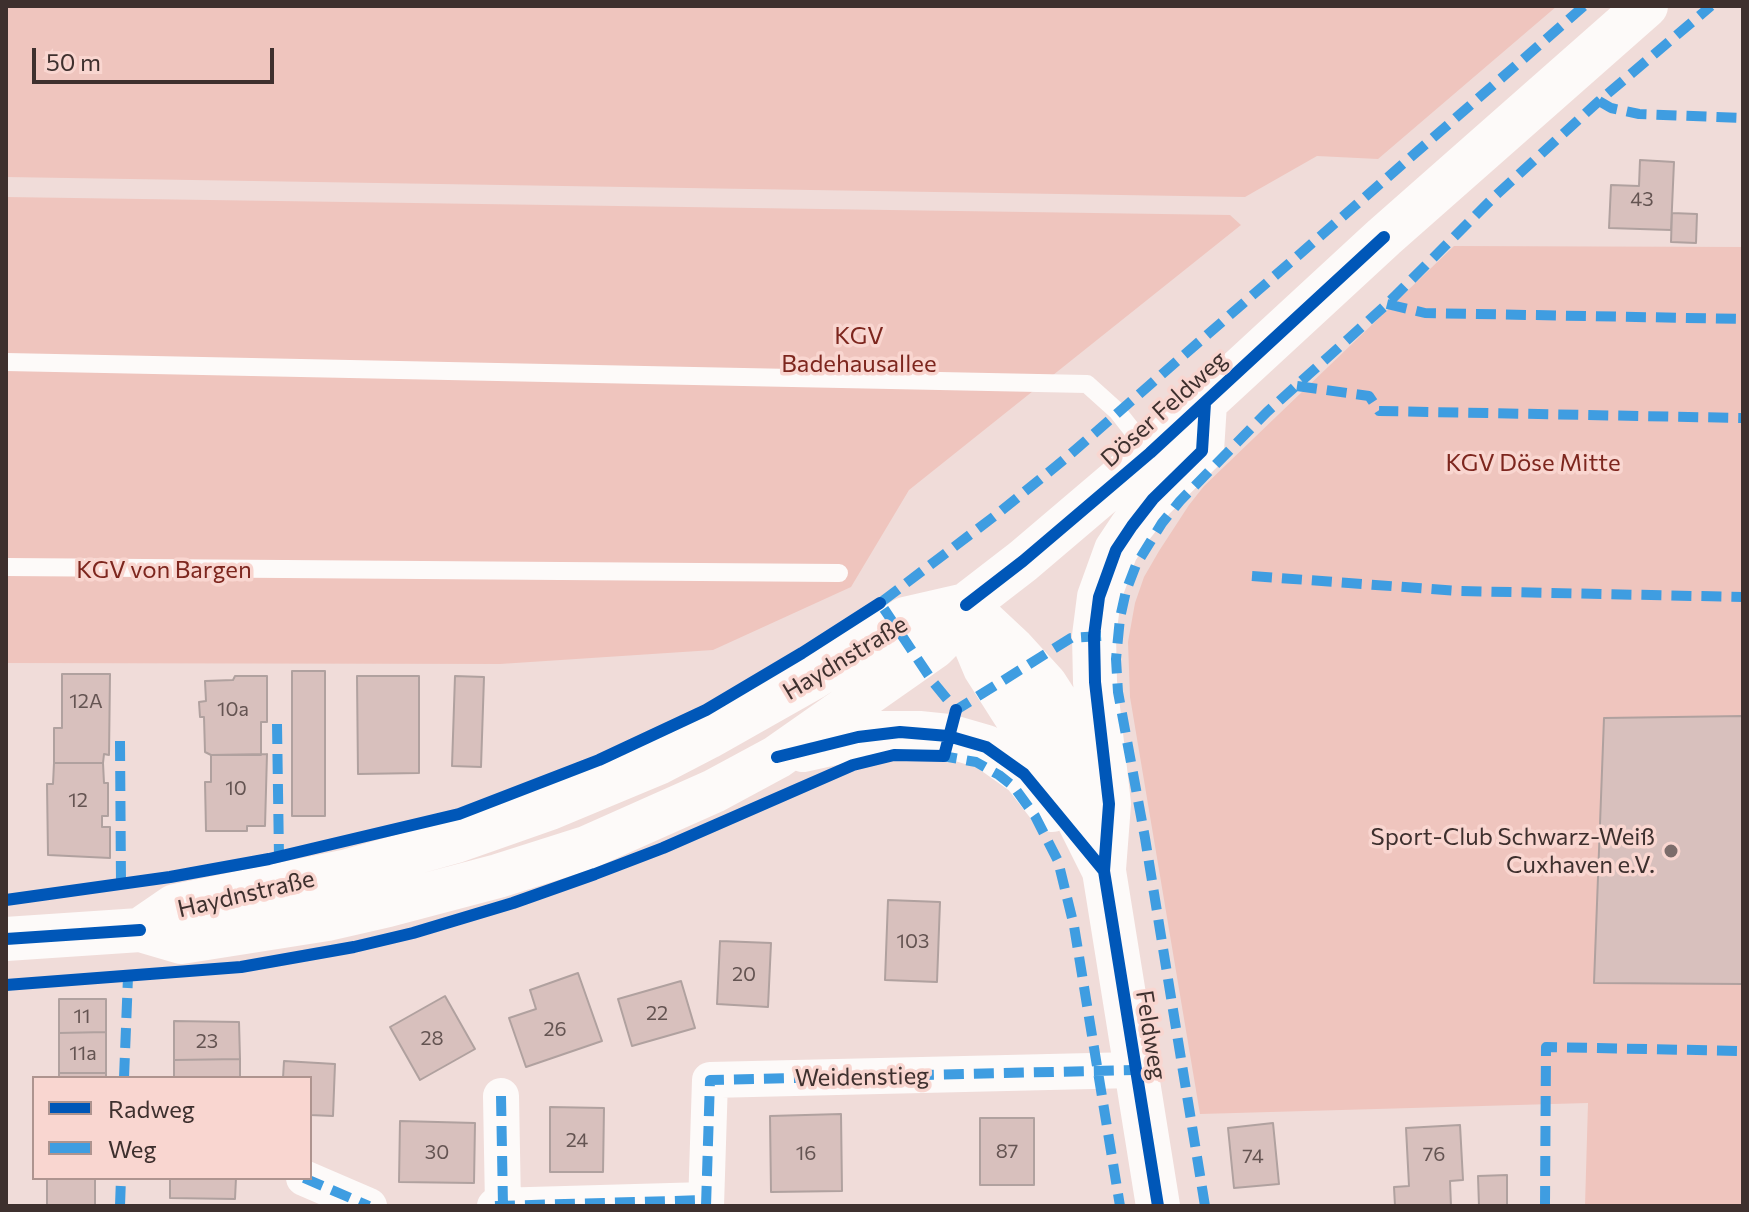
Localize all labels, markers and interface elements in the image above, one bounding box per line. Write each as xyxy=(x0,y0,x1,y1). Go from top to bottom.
scale bar xyxy=(36,32,278,82)
text: 50 m xyxy=(46,47,101,76)
house number: 43 xyxy=(1630,187,1654,211)
park label: KGV Badehausallee xyxy=(781,322,937,378)
street label: Döser Feldweg xyxy=(1095,345,1233,473)
park label: KGV Döse Mitte xyxy=(1445,449,1621,477)
park label: KGV von Bargen xyxy=(76,556,252,584)
street label: Haydnstraße xyxy=(778,610,912,706)
house number: 12A xyxy=(69,689,103,713)
house number: 10a xyxy=(217,697,249,721)
house number: 10 xyxy=(225,776,247,800)
house number: 12 xyxy=(68,788,88,812)
place label: Sport-Club Schwarz-Weiß Cuxhaven e.V. xyxy=(1371,823,1655,879)
marker: Sport-Club Schwarz-Weiß Cuxhaven e.V. xyxy=(1662,842,1680,860)
street label: Haydnstraße xyxy=(175,864,317,924)
house number: 103 xyxy=(897,929,929,953)
house number: 20 xyxy=(732,962,756,986)
street label: Feldweg xyxy=(1130,988,1172,1082)
house number: 22 xyxy=(646,1001,668,1025)
house number: 11 xyxy=(73,1004,91,1028)
house number: 26 xyxy=(543,1017,567,1041)
house number: 28 xyxy=(420,1026,444,1050)
house number: 23 xyxy=(196,1029,218,1053)
house number: 11a xyxy=(69,1041,97,1065)
street label: Weidenstieg xyxy=(795,1061,929,1093)
legend xyxy=(32,1076,312,1180)
text: Radweg xyxy=(108,1094,195,1123)
house number: 24 xyxy=(566,1128,588,1152)
text: Weg xyxy=(108,1134,156,1163)
house number: 87 xyxy=(996,1139,1018,1163)
house number: 30 xyxy=(425,1140,449,1164)
house number: 16 xyxy=(796,1141,816,1165)
house number: 76 xyxy=(1423,1142,1445,1166)
house number: 74 xyxy=(1242,1144,1264,1168)

